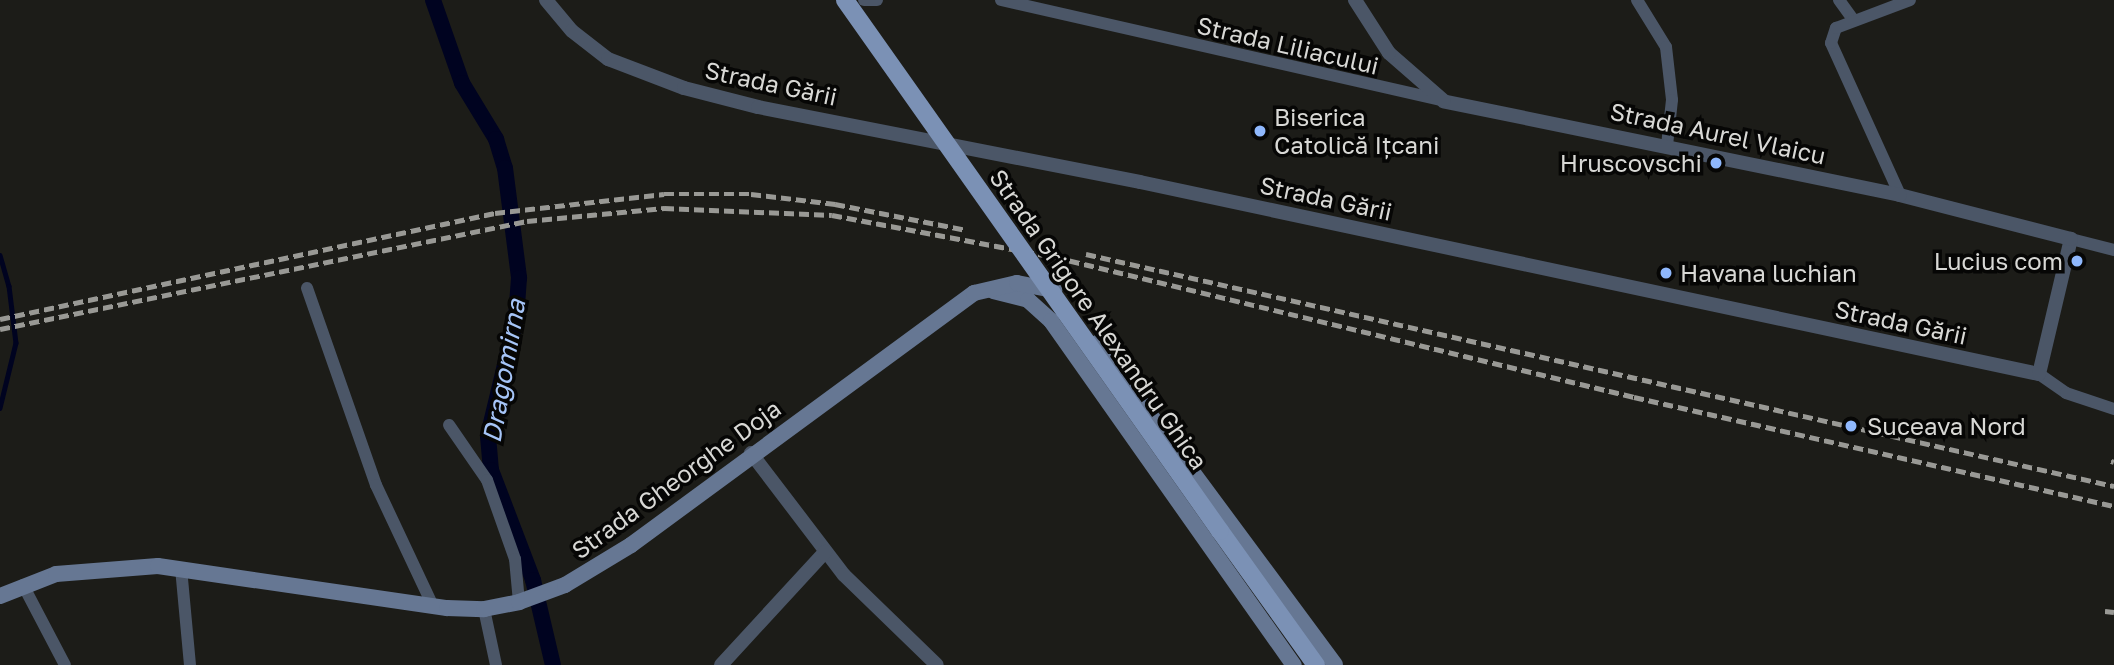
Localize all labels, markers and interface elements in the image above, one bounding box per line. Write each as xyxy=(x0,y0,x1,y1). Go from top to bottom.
street label: Strada Liliacului xyxy=(1194,10,1382,80)
street label: Strada Gării xyxy=(702,55,840,111)
street label: Strada Aurel Vlaicu xyxy=(1608,96,1828,170)
place label: Biserica Catolică Ițcani xyxy=(1274,103,1439,159)
marker: Biserica Catolică Ițcani xyxy=(1252,123,1268,139)
place label: Hruscovschi xyxy=(1560,149,1702,177)
marker: Hruscovschi xyxy=(1708,155,1724,171)
street label: Strada Grigore Alexandru Ghica xyxy=(984,163,1214,475)
street label: Strada Gării xyxy=(1257,170,1395,226)
place label: Lucius com xyxy=(1934,247,2063,275)
marker: Lucius com xyxy=(2069,253,2085,269)
place label: Havana luchian xyxy=(1680,259,1857,287)
marker: Havana luchian xyxy=(1658,265,1674,281)
street label: Strada Gării xyxy=(1832,294,1970,350)
water label: Dragomirna xyxy=(476,297,532,445)
street label: Strada Gheorghe Doja xyxy=(566,394,786,564)
place label: Suceava Nord xyxy=(1867,412,2026,440)
marker: Suceava Nord xyxy=(1841,416,1861,436)

